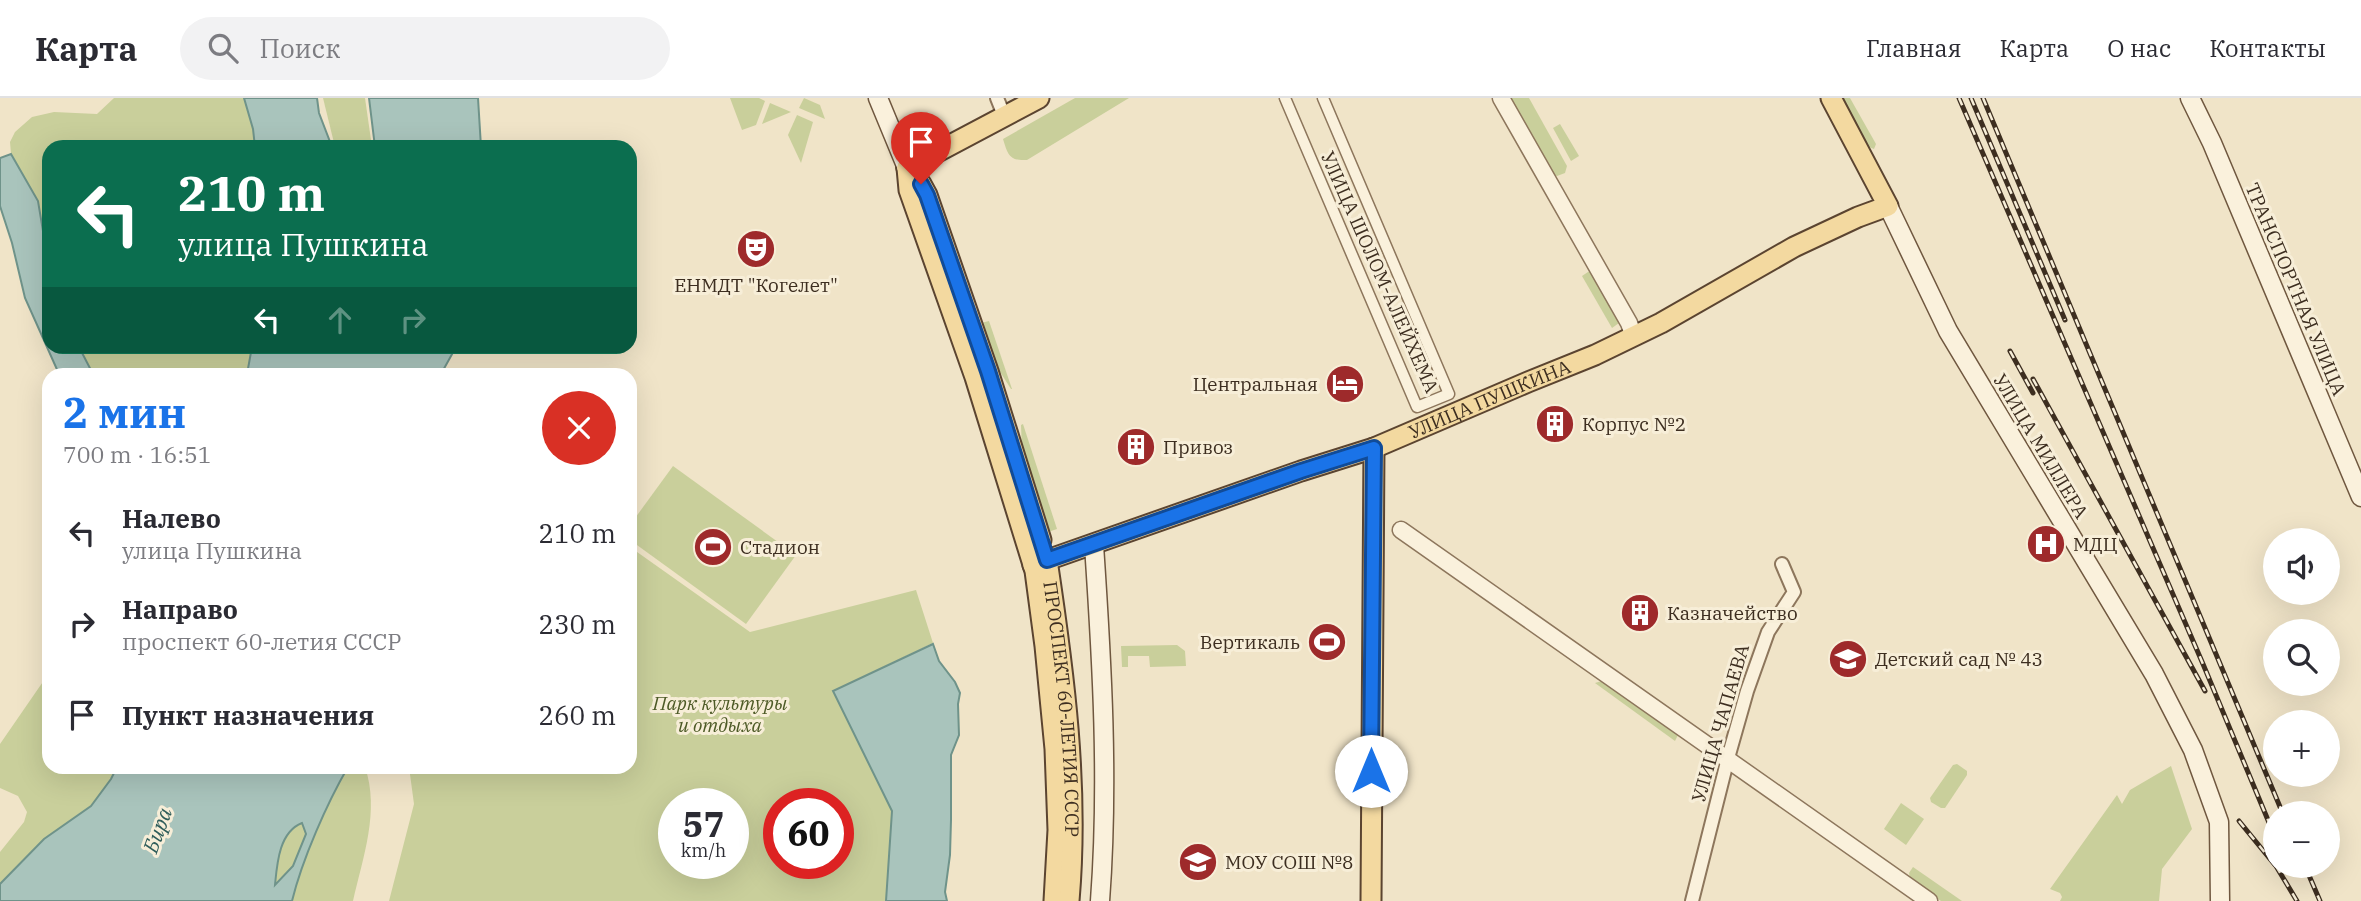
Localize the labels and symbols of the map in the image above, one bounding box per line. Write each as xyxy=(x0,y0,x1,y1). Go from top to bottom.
pin xyxy=(891,112,951,184)
street label: УЛИЦА ШОЛОМ-АЛЕЙХЕМА xyxy=(1316,148,1444,396)
street label: ТРАНСПОРТНАЯ УЛИЦА xyxy=(2240,179,2352,399)
theatre icon: ЕНМДТ "Когелет" xyxy=(735,228,777,270)
place label: ЕНМДТ "Когелет" xyxy=(674,273,838,297)
street label: УЛИЦА ПУШКИНА xyxy=(1405,354,1574,444)
hotel icon: Центральная xyxy=(1324,363,1366,405)
street label: УЛИЦА МИЛЛЕРА xyxy=(1988,369,2094,523)
place label: Центральная xyxy=(1193,372,1318,396)
building icon: Корпус №2 xyxy=(1534,403,1576,445)
place label: Корпус №2 xyxy=(1582,412,1686,436)
building icon: Привоз xyxy=(1115,426,1157,468)
place label: Привоз xyxy=(1163,435,1233,459)
hospital icon: МДЦ xyxy=(2025,523,2067,565)
sports icon: Стадион xyxy=(692,526,734,568)
place label: МДЦ xyxy=(2073,532,2118,556)
place label: Стадион xyxy=(740,535,820,559)
street label: ПРОСПЕКТ 60-ЛЕТИЯ СССР xyxy=(1038,579,1084,837)
building icon: Казначейство xyxy=(1619,592,1661,634)
place label: Казначейство xyxy=(1667,601,1798,625)
sports icon: Вертикаль xyxy=(1306,621,1348,663)
place label: Вертикаль xyxy=(1200,630,1300,654)
school or university icon: Детский сад № 43 xyxy=(1827,638,1869,680)
street label: УЛИЦА ЧАПАЕВА xyxy=(1686,641,1754,805)
place label: Детский сад № 43 xyxy=(1875,647,2043,671)
park label: Парк культуры и отдыха xyxy=(652,691,788,737)
position arrow xyxy=(1334,734,1408,808)
speed limit sign: 60 xyxy=(763,788,854,879)
water label: Бира xyxy=(136,803,178,858)
school or university icon: МОУ СОШ №8 xyxy=(1177,841,1219,883)
place label: МОУ СОШ №8 xyxy=(1225,850,1353,874)

